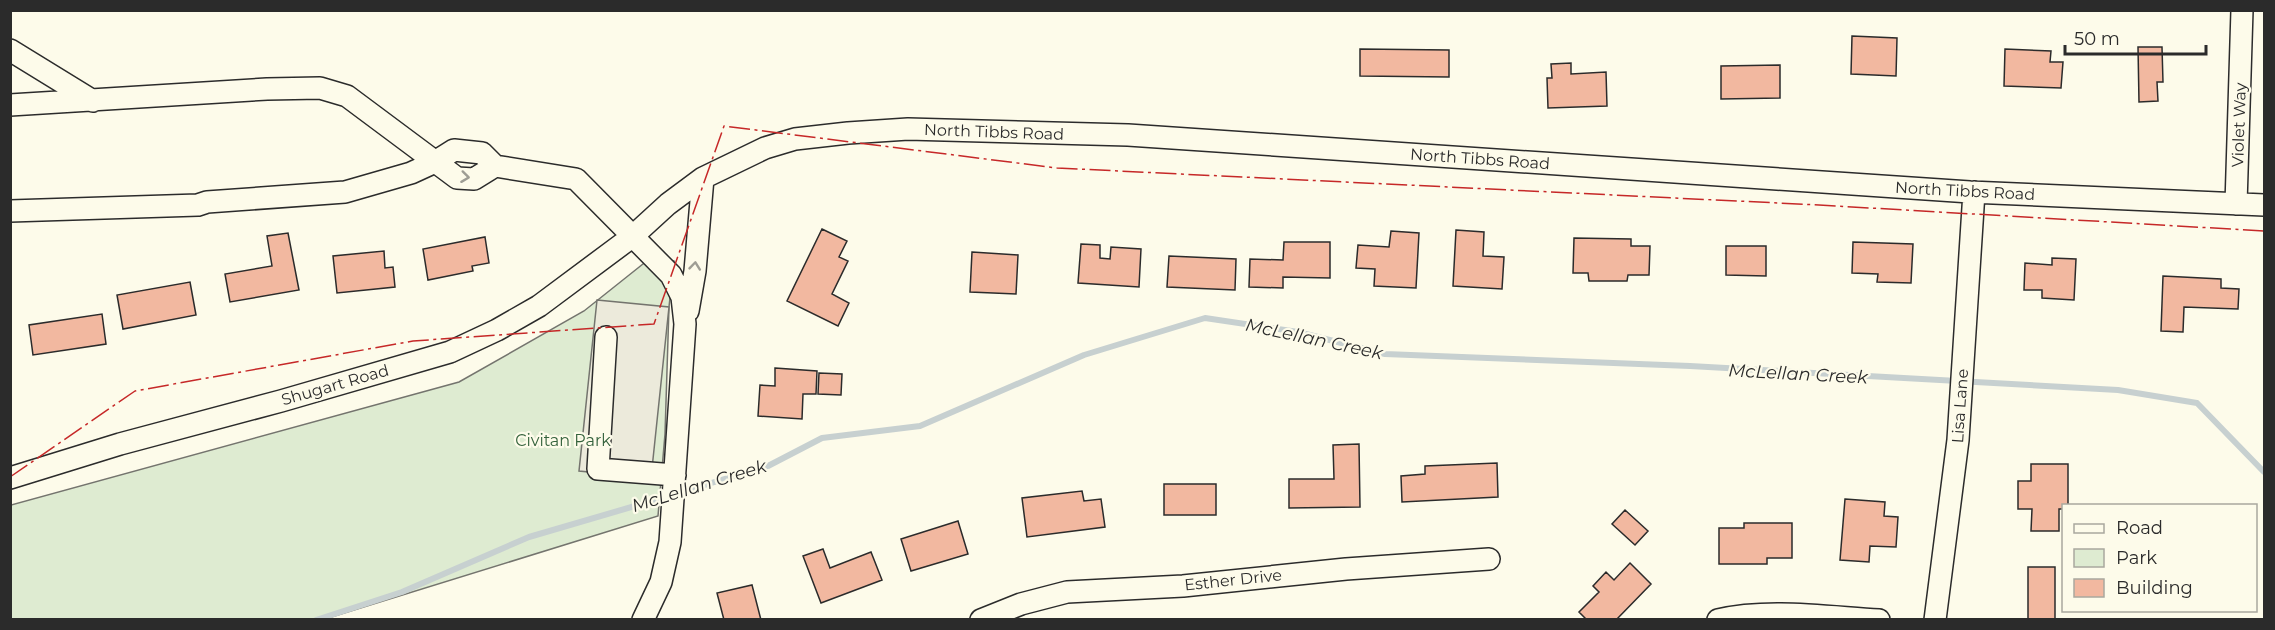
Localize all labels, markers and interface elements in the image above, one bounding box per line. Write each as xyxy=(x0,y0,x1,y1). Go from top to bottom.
scale bar xyxy=(2065,18,2206,56)
text: 50 m xyxy=(2074,28,2120,50)
street label: Violet Way xyxy=(2228,82,2250,168)
street label: North Tibbs Road xyxy=(924,120,1064,144)
street label: North Tibbs Road xyxy=(1409,145,1551,173)
one-way arrow xyxy=(460,170,470,183)
street label: North Tibbs Road xyxy=(1894,178,2036,204)
one-way arrow xyxy=(688,261,701,271)
water label: McLellan Creek xyxy=(1243,314,1386,365)
water label: McLellan Creek xyxy=(1728,359,1870,389)
street label: Shugart Road xyxy=(279,361,391,409)
street label: Lisa Lane xyxy=(1948,368,1972,444)
park label: Civitan Park xyxy=(515,431,611,450)
water label: McLellan Creek xyxy=(629,455,770,517)
legend xyxy=(2062,504,2257,612)
text: Road xyxy=(2116,517,2163,539)
text: Park xyxy=(2116,547,2157,569)
street label: Esther Drive xyxy=(1183,565,1283,595)
text: Building xyxy=(2116,577,2193,599)

